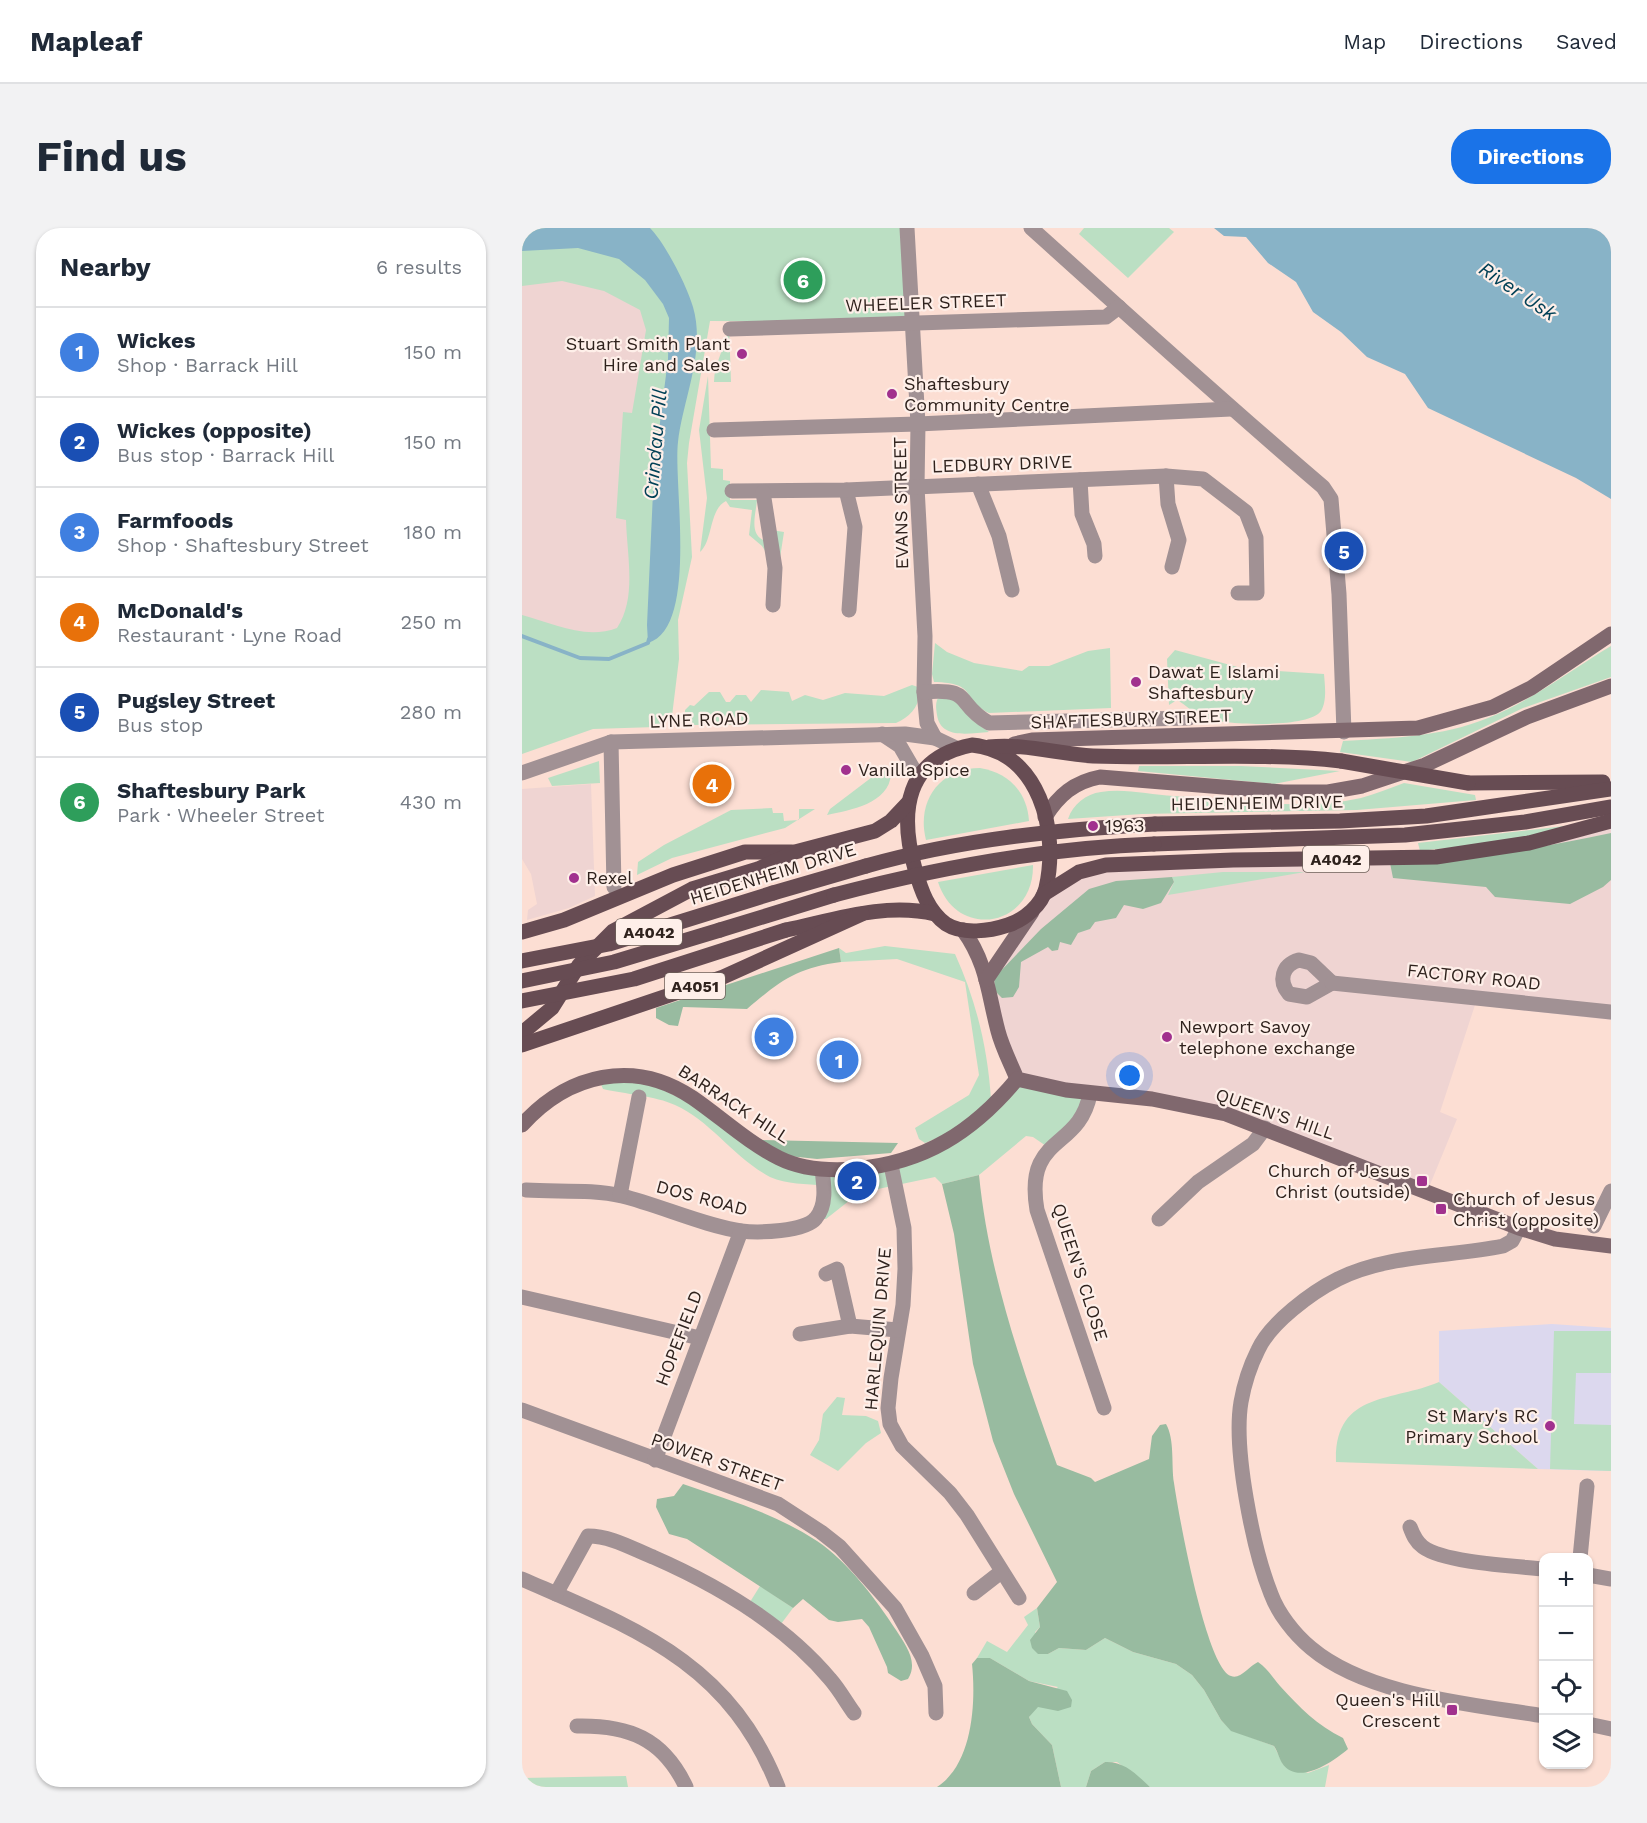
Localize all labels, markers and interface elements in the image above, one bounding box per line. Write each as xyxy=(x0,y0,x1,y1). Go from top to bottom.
text: Mapleaf xyxy=(30,25,142,58)
text: Map xyxy=(1343,29,1386,54)
text: Directions xyxy=(1419,29,1523,54)
text: Saved xyxy=(1556,29,1617,54)
button: Directions xyxy=(1451,129,1611,184)
text: Find us xyxy=(36,132,187,181)
text: Nearby xyxy=(60,252,151,282)
text: 6 results xyxy=(376,255,462,279)
water label: River Usk xyxy=(1475,256,1562,326)
pin: 6 xyxy=(784,257,822,302)
street label: WHEELER STREET xyxy=(845,289,1007,316)
text: Wickes xyxy=(117,328,195,353)
place label: Stuart Smith Plant Hire and Sales xyxy=(566,333,730,375)
text: 1 xyxy=(75,340,84,364)
text: 150 m xyxy=(404,340,462,364)
marker: Stuart Smith Plant Hire and Sales xyxy=(735,347,749,361)
text: Shop · Barrack Hill xyxy=(117,353,298,377)
place label: Shaftesbury Community Centre xyxy=(904,373,1070,415)
marker: Shaftesbury Community Centre xyxy=(885,387,899,401)
water label: Crindau Pill xyxy=(638,388,672,500)
text: Wickes (opposite) xyxy=(117,418,312,443)
text: 2 xyxy=(74,430,85,454)
text: 150 m xyxy=(404,430,462,454)
street label: EVANS STREET xyxy=(889,436,912,569)
text: Bus stop · Barrack Hill xyxy=(117,443,334,467)
street label: LEDBURY DRIVE xyxy=(931,451,1073,476)
text: Farmfoods xyxy=(117,508,233,533)
text: 3 xyxy=(74,520,85,544)
text: 180 m xyxy=(404,520,462,544)
pin: 5 xyxy=(1324,528,1364,574)
text: Shop · Shaftesbury Street xyxy=(117,533,369,557)
text: McDonald's xyxy=(117,598,243,623)
text: 4 xyxy=(73,610,86,634)
text: 250 m xyxy=(400,610,462,634)
text: Restaurant · Lyne Road xyxy=(117,623,342,647)
place label: Dawat E Islami Shaftesbury xyxy=(1148,661,1279,703)
marker: Dawat E Islami Shaftesbury xyxy=(1129,675,1143,689)
text: Pugsley Street xyxy=(117,688,275,713)
text: 5 xyxy=(74,700,85,724)
text: 280 m xyxy=(400,700,462,724)
street label: SHAFTESBURY STREET xyxy=(1030,704,1232,733)
street label: LYNE ROAD xyxy=(649,707,749,732)
text: Bus stop xyxy=(117,713,203,737)
place label: Vanilla Spice xyxy=(858,759,970,780)
pin: 4 xyxy=(692,762,732,806)
marker: Vanilla Spice xyxy=(839,763,853,777)
text: Shaftesbury Park xyxy=(117,778,306,803)
text: 6 xyxy=(73,790,86,814)
text: 430 m xyxy=(400,790,462,814)
street label: HEIDENHEIM DRIVE xyxy=(1170,790,1343,815)
text: Park · Wheeler Street xyxy=(117,803,324,827)
place label: 1963 xyxy=(1105,815,1145,836)
marker: 1963 xyxy=(1086,819,1100,833)
street label: HEIDENHEIM DRIVE xyxy=(687,838,858,909)
road number: A4042 xyxy=(1303,846,1369,872)
place label: Rexel xyxy=(586,867,633,888)
marker: Rexel xyxy=(567,871,581,885)
road number: A4042 xyxy=(616,919,682,945)
street label: FACTORY ROAD xyxy=(1406,959,1542,994)
road number: A4051 xyxy=(665,973,725,999)
pin: 3 xyxy=(754,1014,794,1060)
place label: Newport Savoy telephone exchange xyxy=(1179,1016,1356,1058)
marker: Newport Savoy telephone exchange xyxy=(1160,1030,1174,1044)
pin: 1 xyxy=(820,1038,858,1082)
street label: BARRACK HILL xyxy=(674,1060,794,1148)
your location xyxy=(1115,1061,1144,1090)
street label: QUEEN'S HILL xyxy=(1213,1083,1338,1144)
pin: 2 xyxy=(838,1158,876,1204)
place label: Church of Jesus Christ (outside) xyxy=(1268,1160,1410,1202)
marker: Church of Jesus Christ (outside) xyxy=(1415,1174,1429,1188)
street label: DOS ROAD xyxy=(654,1175,750,1220)
place label: Church of Jesus Christ (opposite) xyxy=(1453,1188,1599,1230)
street label: QUEEN'S CLOSE xyxy=(1048,1200,1113,1343)
marker: Church of Jesus Christ (opposite) xyxy=(1434,1202,1448,1216)
street label: HARLEQUIN DRIVE xyxy=(860,1247,895,1411)
street label: HOPEFIELD xyxy=(651,1287,706,1389)
place label: St Mary's RC Primary School xyxy=(1405,1405,1538,1447)
marker: St Mary's RC Primary School xyxy=(1543,1419,1557,1433)
street label: POWER STREET xyxy=(648,1428,786,1495)
map controls xyxy=(1539,1553,1593,1769)
button: + xyxy=(1539,1553,1593,1607)
button: − xyxy=(1539,1607,1593,1661)
button: locate xyxy=(1539,1661,1593,1715)
place label: Queen's Hill Crescent xyxy=(1335,1689,1440,1731)
marker: Queen's Hill Crescent xyxy=(1445,1703,1459,1717)
button: layers xyxy=(1539,1715,1593,1769)

